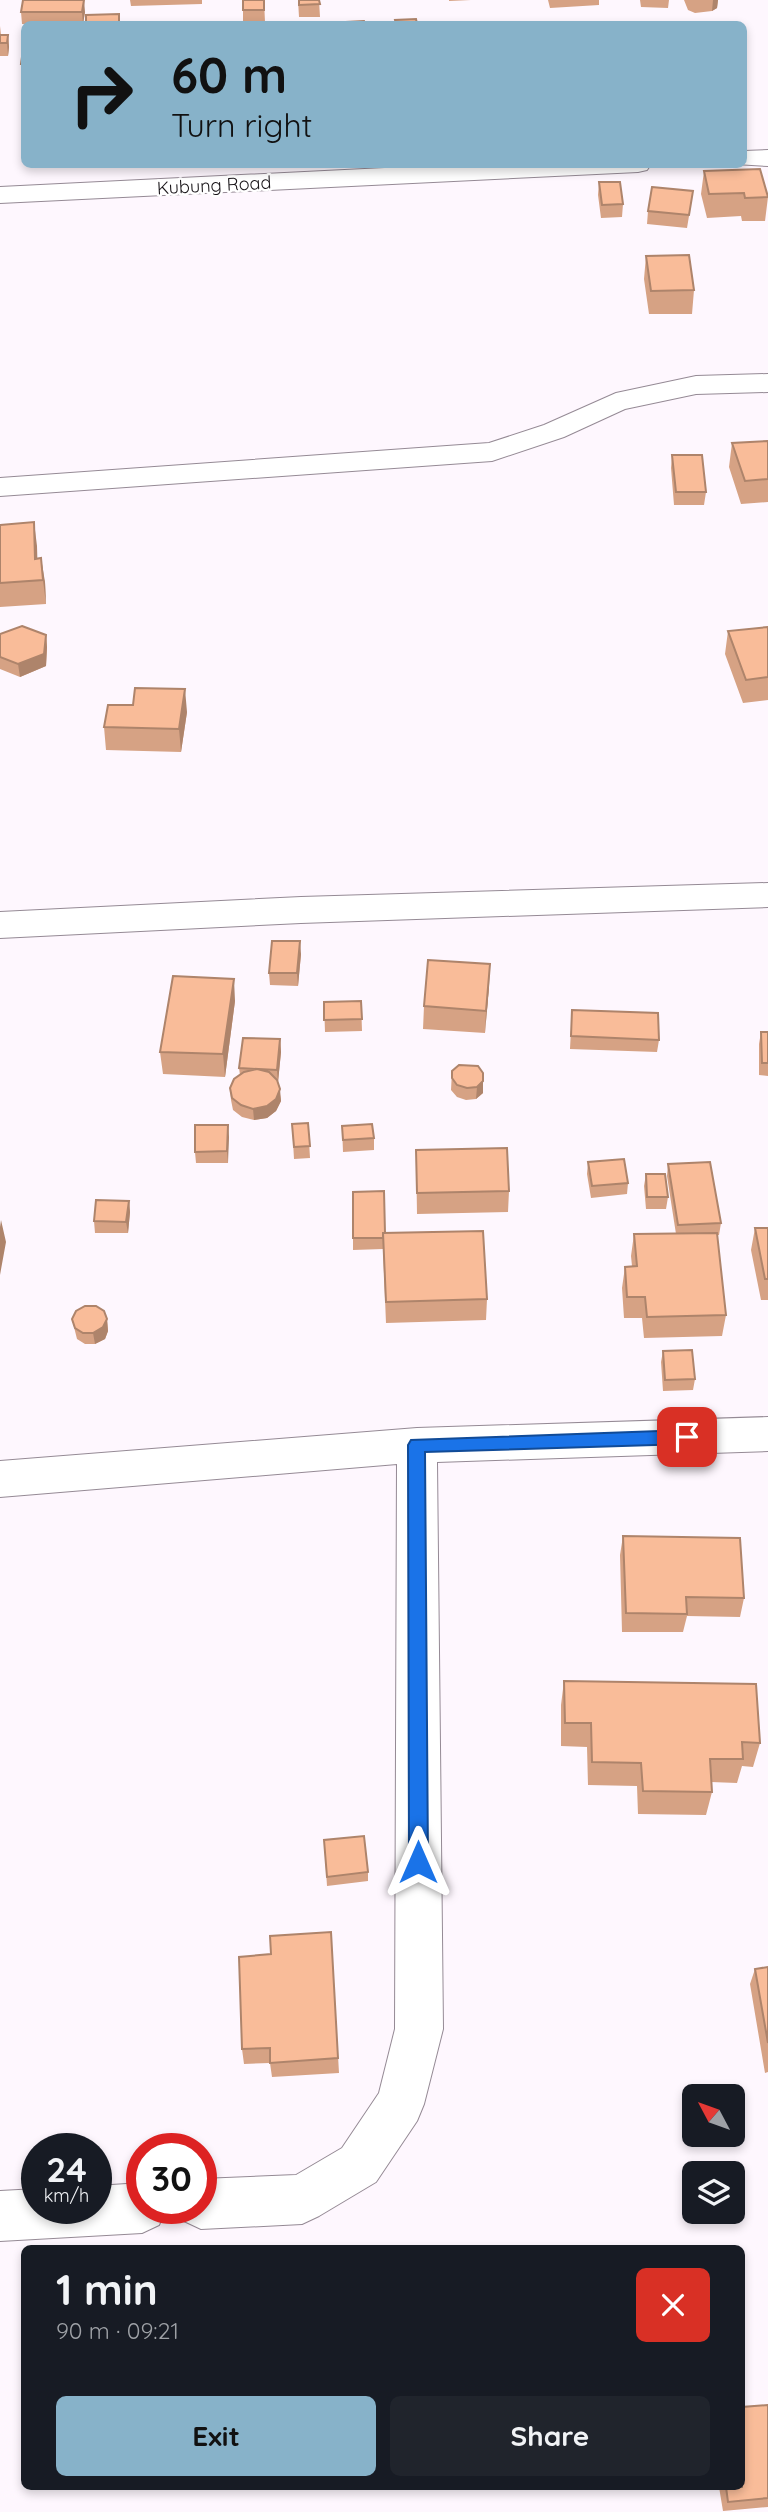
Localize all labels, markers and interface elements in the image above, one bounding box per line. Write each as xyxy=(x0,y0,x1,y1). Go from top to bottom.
text: 60 m xyxy=(171,44,287,105)
icon: right xyxy=(56,49,147,140)
text: Turn right xyxy=(171,105,312,145)
street label: Kubung Road xyxy=(156,171,272,199)
pin xyxy=(657,1407,717,1467)
icon: arrive xyxy=(668,1418,706,1456)
position arrow xyxy=(381,1825,455,1899)
north arrow xyxy=(682,2084,746,2147)
map controls xyxy=(682,2084,745,2224)
speed limit sign: 30 xyxy=(126,2133,217,2224)
text: 24 xyxy=(46,2147,87,2191)
button: layers xyxy=(682,2161,745,2224)
text: km/h xyxy=(44,2184,89,2207)
text: 1 min xyxy=(56,2263,158,2316)
button: close xyxy=(636,2268,710,2342)
text: 90 m · 09:21 xyxy=(56,2316,179,2345)
button: Exit xyxy=(56,2396,376,2476)
button: Share xyxy=(390,2396,710,2476)

